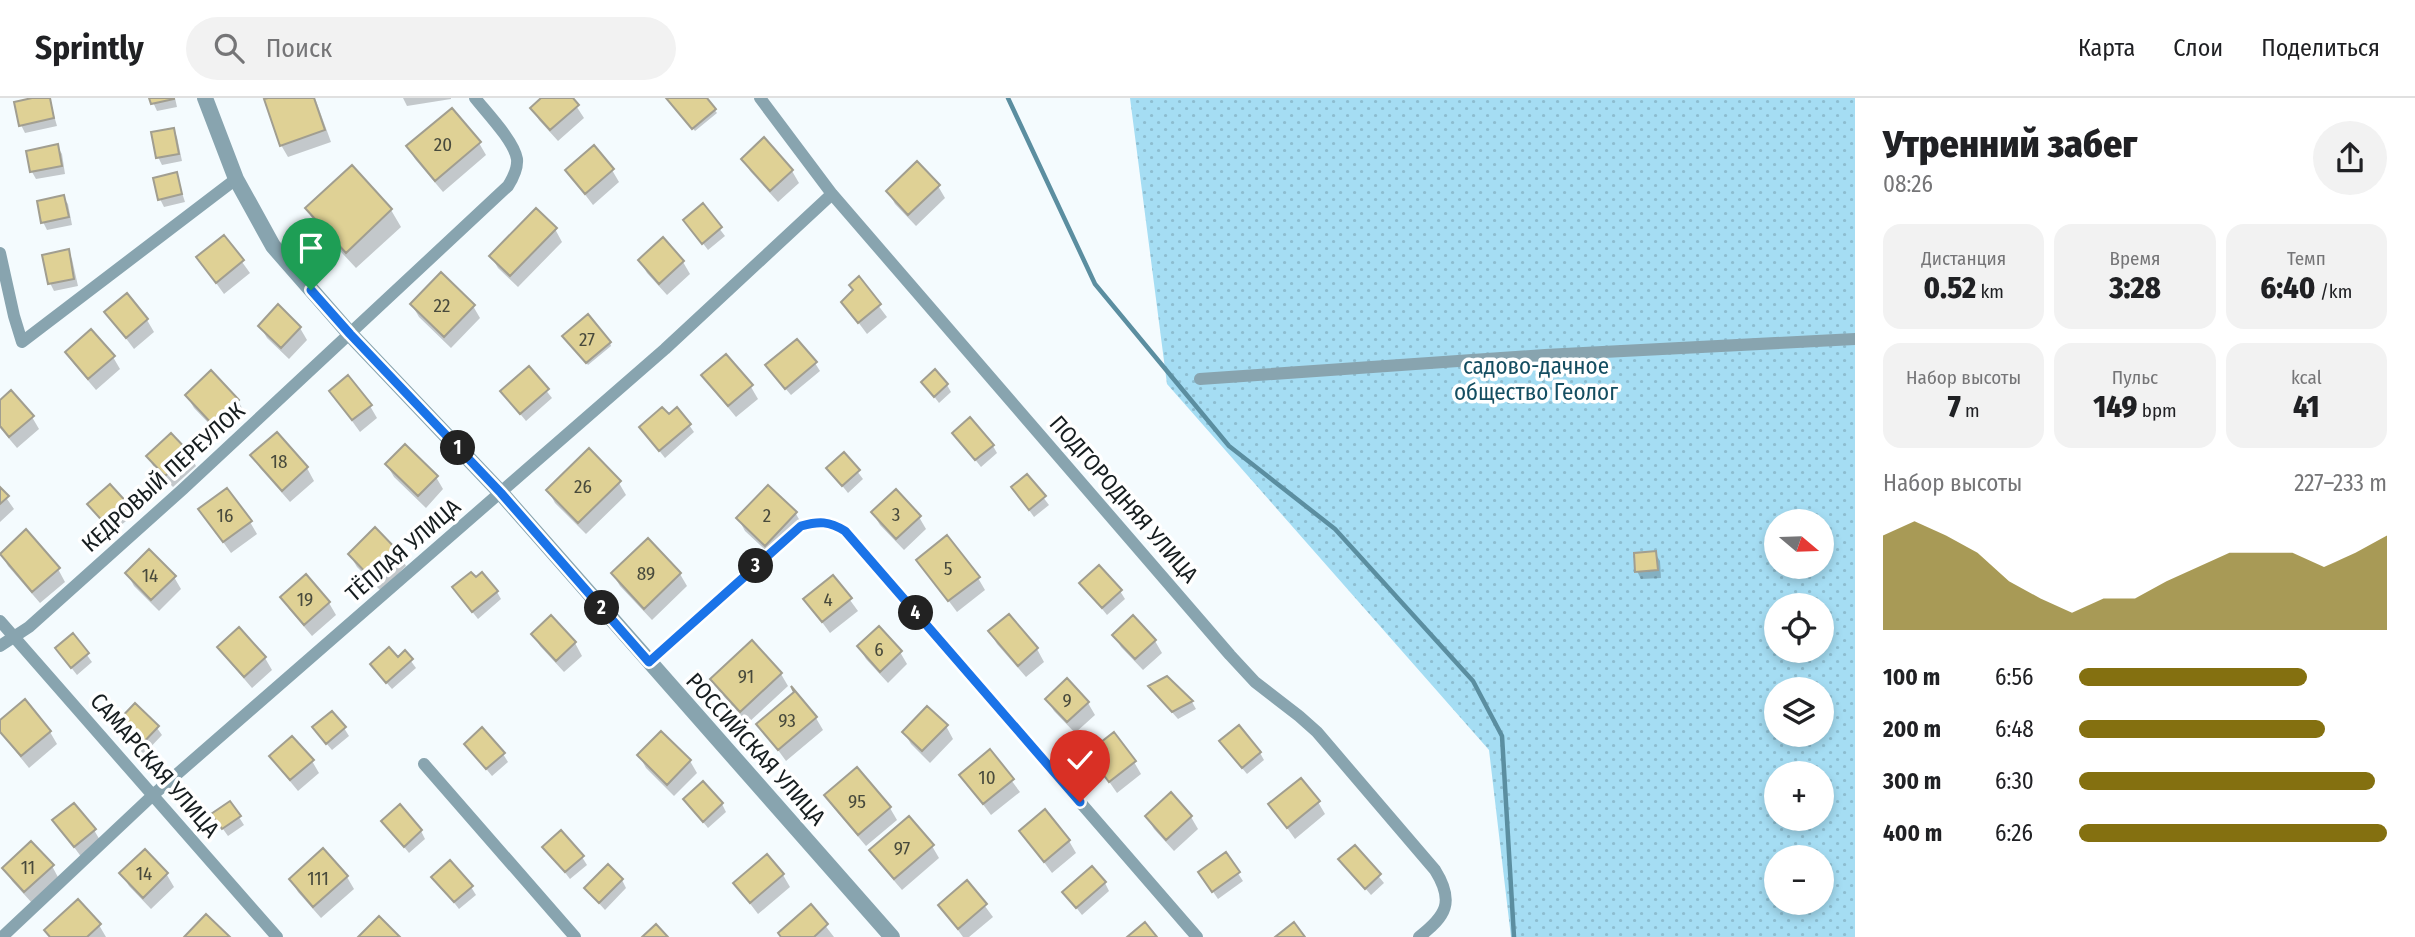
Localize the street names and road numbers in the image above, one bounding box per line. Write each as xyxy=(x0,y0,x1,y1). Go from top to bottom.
street label: КЕДРОВЫЙ ПЕРЕУЛОК xyxy=(76,396,251,558)
street label: ПОДГОРОДНЯЯ УЛИЦА xyxy=(1044,410,1204,588)
street label: ТЁПЛАЯ УЛИЦА xyxy=(340,492,466,608)
street label: РОССИЙСКАЯ УЛИЦА xyxy=(680,667,832,831)
street label: САМАРСКАЯ УЛИЦА xyxy=(85,687,225,843)

